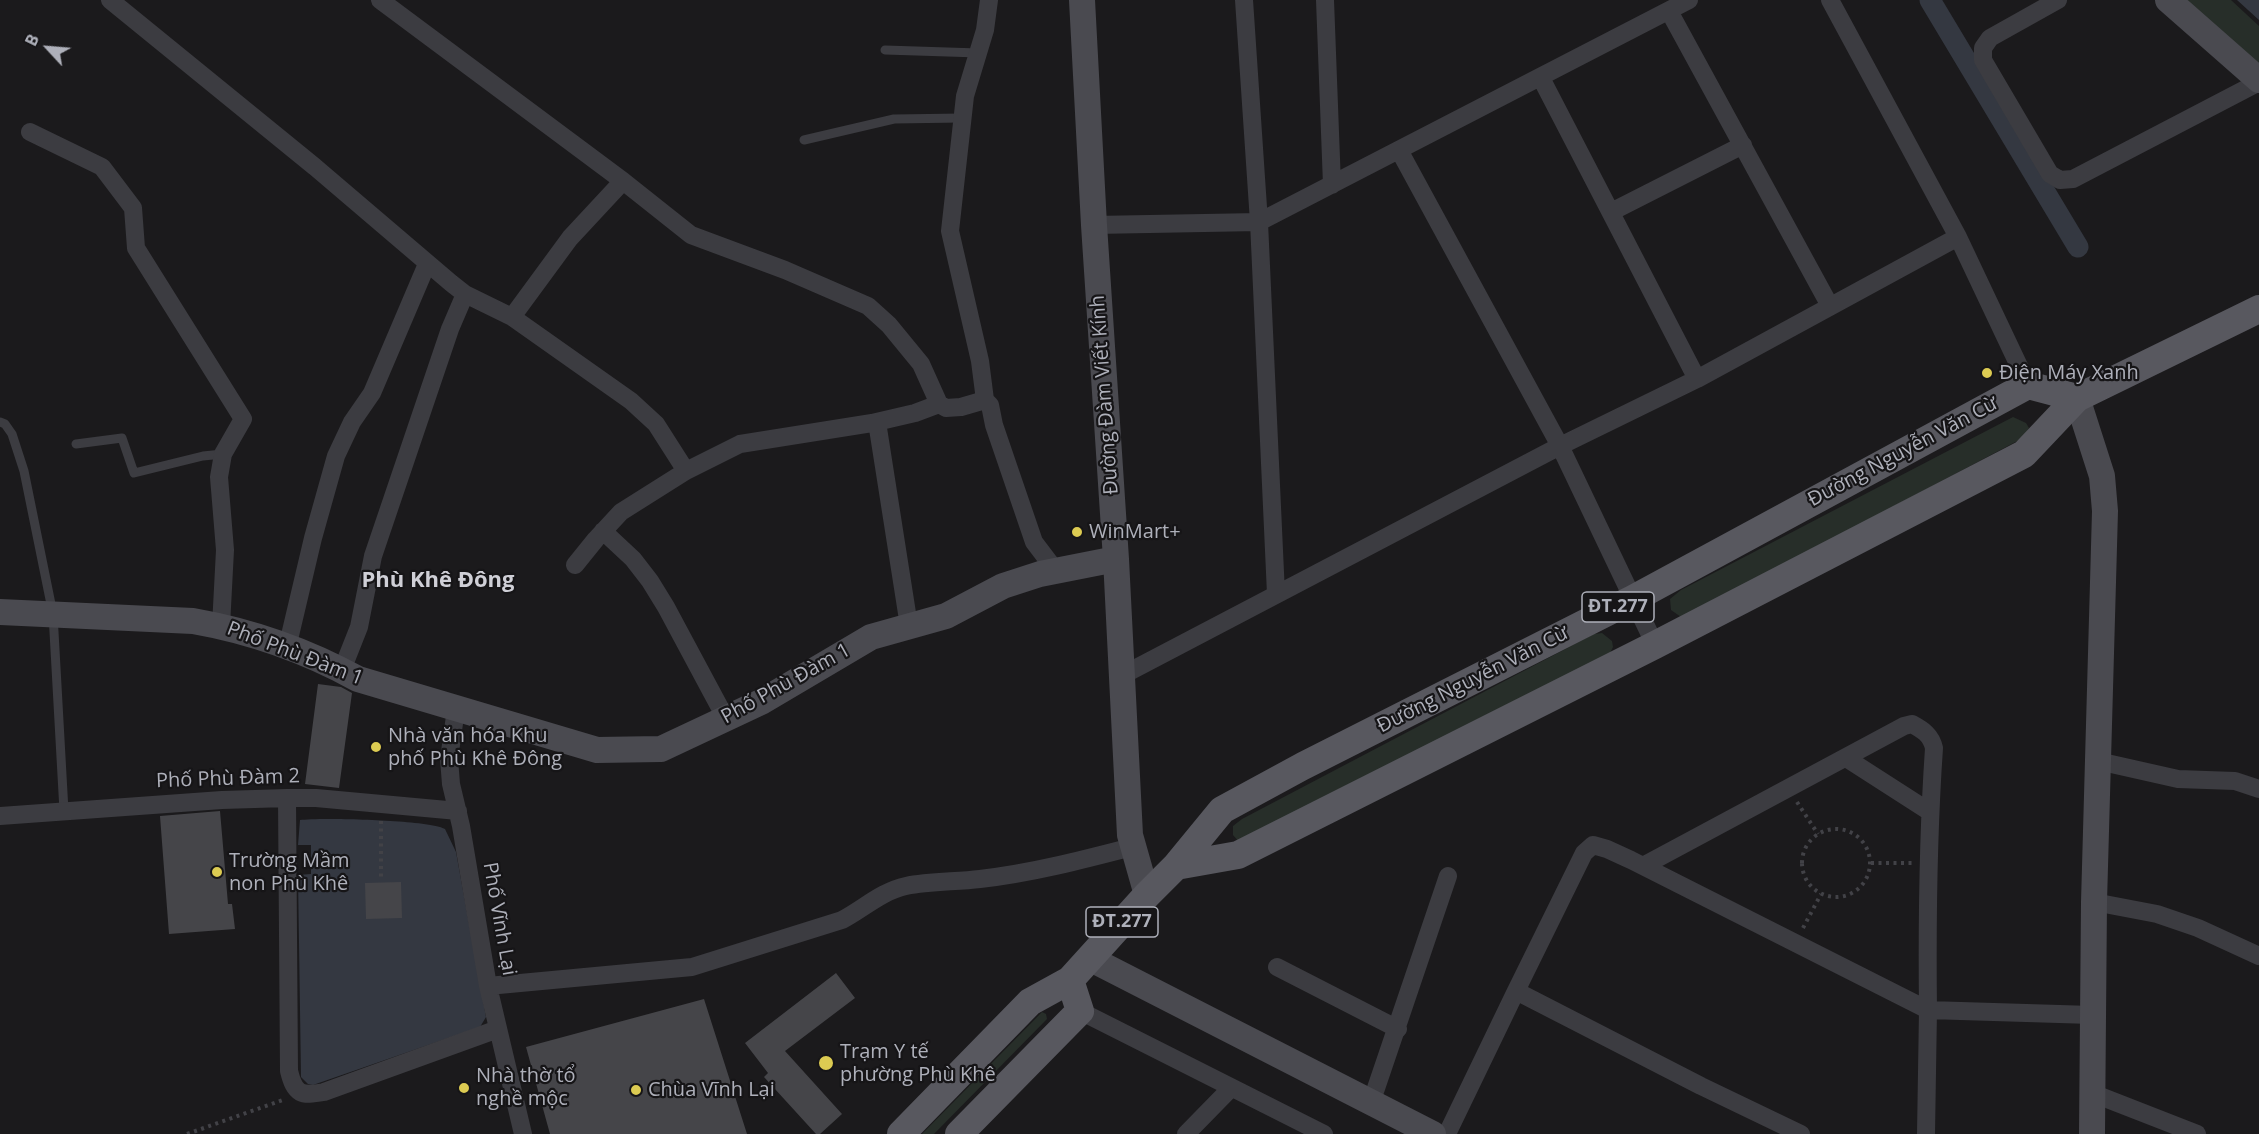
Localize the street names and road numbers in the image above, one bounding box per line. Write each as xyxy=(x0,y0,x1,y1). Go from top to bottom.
street label: Đường Đàm Viết Kính xyxy=(1086,294,1124,496)
street label: Đường Nguyễn Văn Cừ xyxy=(1804,392,2002,512)
road number: ĐT.277 xyxy=(1582,592,1654,622)
street label: Phố Phù Đàm 1 xyxy=(223,617,367,691)
street label: Đường Nguyễn Văn Cừ xyxy=(1373,621,1573,739)
street label: Phố Phù Đàm 1 xyxy=(717,639,855,729)
street label: Phố Phù Đàm 2 xyxy=(156,764,300,794)
street label: Phố Vĩnh Lại xyxy=(477,860,521,978)
road number: ĐT.277 xyxy=(1086,907,1158,937)

